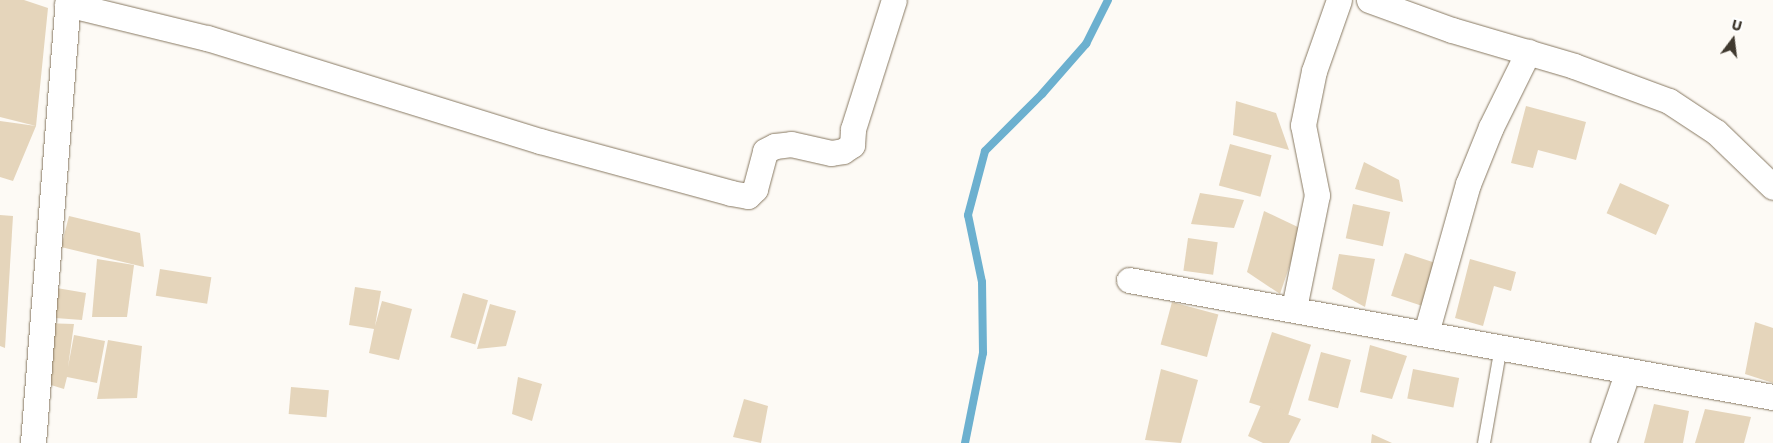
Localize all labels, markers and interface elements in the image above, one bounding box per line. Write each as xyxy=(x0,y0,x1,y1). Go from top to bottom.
north arrow xyxy=(1708,15,1758,65)
text: U xyxy=(1730,15,1744,36)

